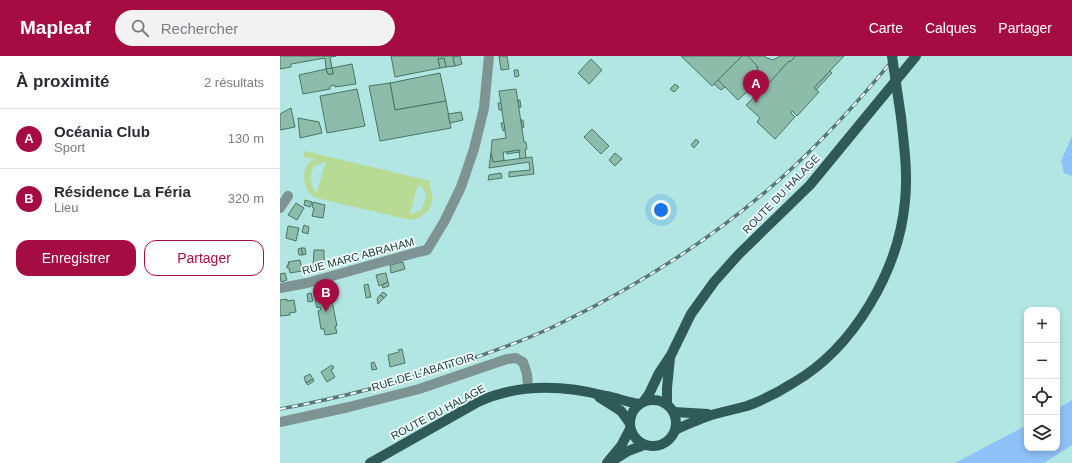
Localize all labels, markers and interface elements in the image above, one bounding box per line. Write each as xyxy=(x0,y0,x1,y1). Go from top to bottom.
search box xyxy=(115,10,395,46)
text: Mapleaf xyxy=(20,17,91,38)
icon: search xyxy=(129,17,151,39)
text: Rechercher xyxy=(161,20,238,37)
text: Carte xyxy=(869,20,903,36)
text: Calques xyxy=(925,20,976,36)
text: Partager xyxy=(998,20,1052,36)
pin: A xyxy=(743,70,769,103)
text: À proximité xyxy=(16,72,110,91)
text: 2 résultats xyxy=(204,75,264,90)
text: Océania Club xyxy=(54,123,150,140)
text: A xyxy=(24,131,34,146)
text: 130 m xyxy=(228,131,264,146)
text: Sport xyxy=(54,140,85,155)
street label: ROUTE DU HALAGE xyxy=(740,152,822,236)
text: Résidence La Féria xyxy=(54,183,191,200)
text: B xyxy=(24,191,34,206)
text: 320 m xyxy=(228,191,264,206)
text: Lieu xyxy=(54,200,79,215)
your location xyxy=(651,200,671,220)
street label: RUE MARC ABRAHAM xyxy=(301,235,415,277)
button: Enregistrer xyxy=(16,240,136,276)
button: Partager xyxy=(144,240,264,276)
pin: B xyxy=(313,279,339,312)
map controls xyxy=(1024,307,1060,451)
button: + xyxy=(1024,307,1060,343)
button: − xyxy=(1024,343,1060,379)
street label: RUE DE L'ABATTOIR xyxy=(370,351,476,393)
button: locate xyxy=(1024,379,1060,415)
street label: ROUTE DU HALAGE xyxy=(389,382,487,442)
button: layers xyxy=(1024,415,1060,451)

